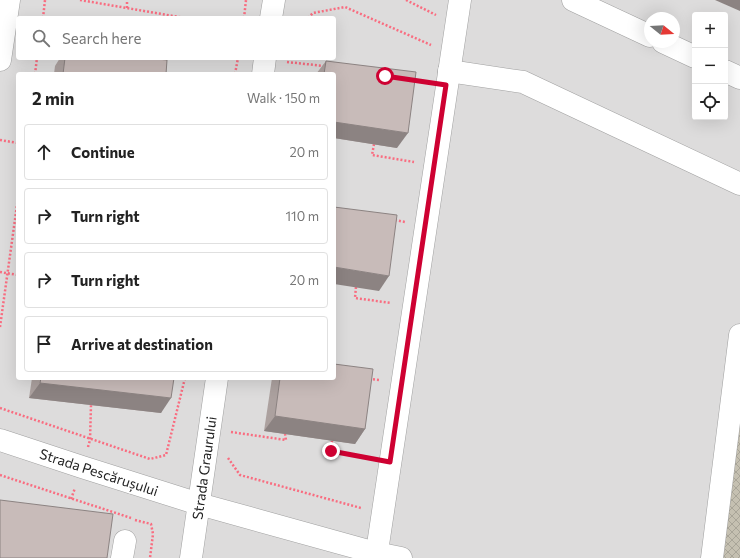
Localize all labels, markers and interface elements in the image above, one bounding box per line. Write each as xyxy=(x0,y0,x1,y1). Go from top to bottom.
north arrow xyxy=(644,12,680,48)
map controls xyxy=(692,12,728,120)
button: + xyxy=(692,12,728,48)
search box xyxy=(16,16,336,60)
icon: search xyxy=(30,27,52,49)
text: Search here xyxy=(62,29,141,47)
button: − xyxy=(692,48,728,84)
route start xyxy=(376,67,394,85)
button: locate xyxy=(692,84,728,120)
text: 2 min xyxy=(32,88,74,109)
text: Walk · 150 m xyxy=(247,90,320,106)
icon: ahead xyxy=(33,141,55,163)
text: Continue xyxy=(71,143,135,161)
text: 20 m xyxy=(290,144,319,160)
icon: right xyxy=(33,205,55,227)
text: Turn right xyxy=(71,207,140,225)
text: 110 m xyxy=(286,208,319,224)
icon: right xyxy=(33,269,55,291)
text: Turn right xyxy=(71,271,140,289)
text: 20 m xyxy=(290,272,319,288)
icon: arrive xyxy=(33,333,55,355)
text: Arrive at destination xyxy=(71,335,213,353)
street label: Strada Graurului xyxy=(188,415,220,521)
route end xyxy=(322,442,340,460)
street label: Strada Pescărușului xyxy=(37,445,160,500)

